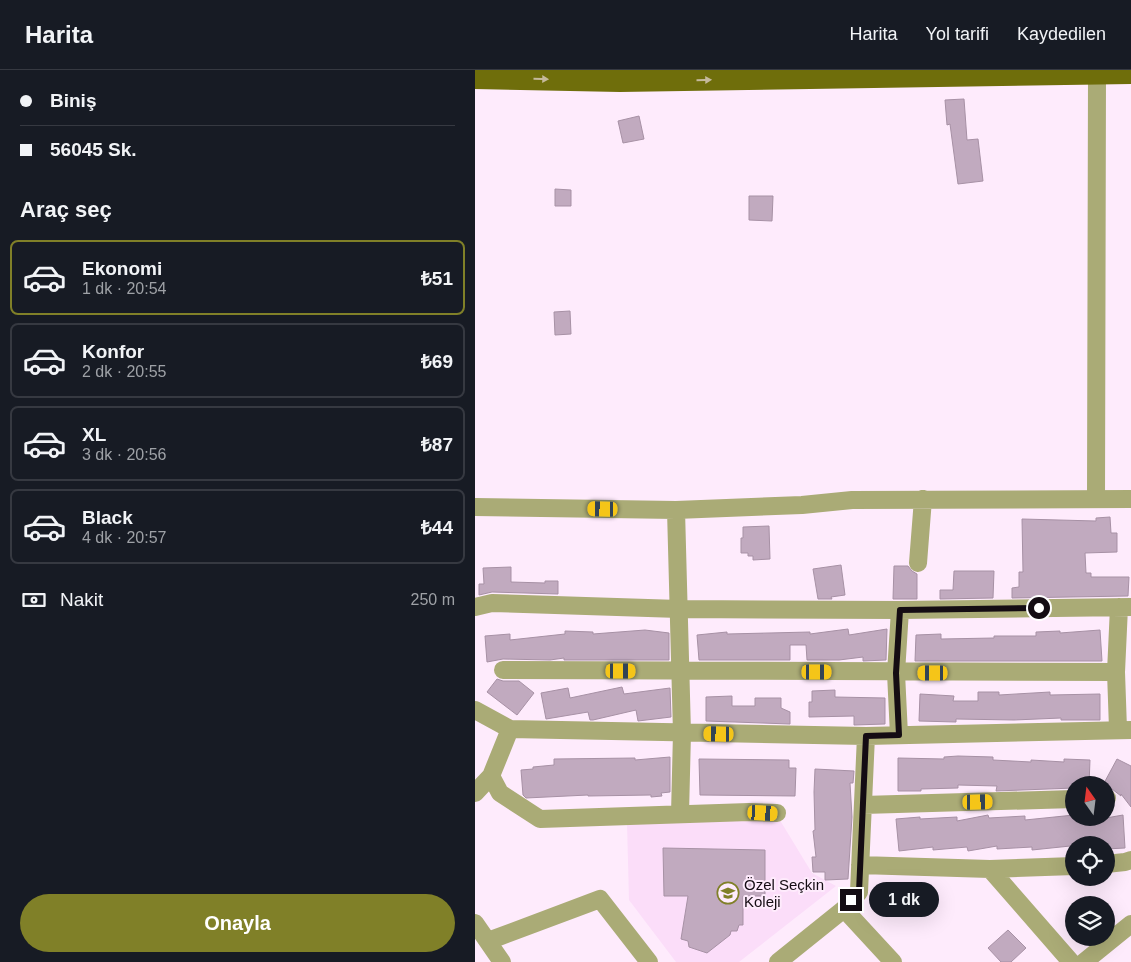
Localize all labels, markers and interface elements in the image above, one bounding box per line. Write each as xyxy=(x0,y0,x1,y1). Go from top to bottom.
text: Harita xyxy=(25,21,93,48)
text: Harita xyxy=(850,24,898,44)
text: Yol tarifi xyxy=(926,24,989,44)
text: Kaydedilen xyxy=(1017,24,1106,44)
one-way arrow xyxy=(533,76,549,84)
one-way arrow xyxy=(696,76,712,84)
text: Biniş xyxy=(50,90,96,111)
text: 56045 Sk. xyxy=(50,139,137,160)
text: Araç seç xyxy=(20,197,112,222)
icon: car xyxy=(22,255,67,300)
text: Ekonomi xyxy=(82,258,162,279)
text: ₺51 xyxy=(421,268,453,289)
text: 1 dk · 20:54 xyxy=(82,280,167,297)
icon: car xyxy=(22,338,67,383)
text: Konfor xyxy=(82,341,144,362)
text: ₺69 xyxy=(421,351,453,372)
text: 2 dk · 20:55 xyxy=(82,363,167,380)
icon: car xyxy=(22,421,67,466)
text: XL xyxy=(82,424,106,445)
text: ₺87 xyxy=(421,434,453,455)
text: 3 dk · 20:56 xyxy=(82,446,167,463)
car xyxy=(587,501,618,517)
icon: car xyxy=(22,504,67,549)
text: Black xyxy=(82,507,133,528)
text: ₺44 xyxy=(421,517,453,538)
text: 4 dk · 20:57 xyxy=(82,529,167,546)
icon: cash xyxy=(20,586,48,614)
text: Nakit xyxy=(60,589,103,610)
text: 250 m xyxy=(411,591,455,608)
route start xyxy=(1028,597,1050,619)
car xyxy=(606,664,636,679)
car xyxy=(802,665,832,680)
car xyxy=(918,666,948,681)
car xyxy=(703,726,734,742)
north arrow xyxy=(1065,776,1115,826)
map controls xyxy=(1065,776,1115,946)
car xyxy=(962,794,993,810)
car xyxy=(747,805,778,821)
button: locate xyxy=(1065,836,1115,886)
place label: Özel Seçkin Koleji xyxy=(744,876,824,910)
school or university icon: Özel Seçkin Koleji xyxy=(716,881,740,905)
callout: 1 dk xyxy=(869,882,939,918)
route end xyxy=(840,889,862,911)
text: 1 dk xyxy=(888,891,920,908)
button: Onayla xyxy=(20,894,455,952)
button: layers xyxy=(1065,896,1115,946)

